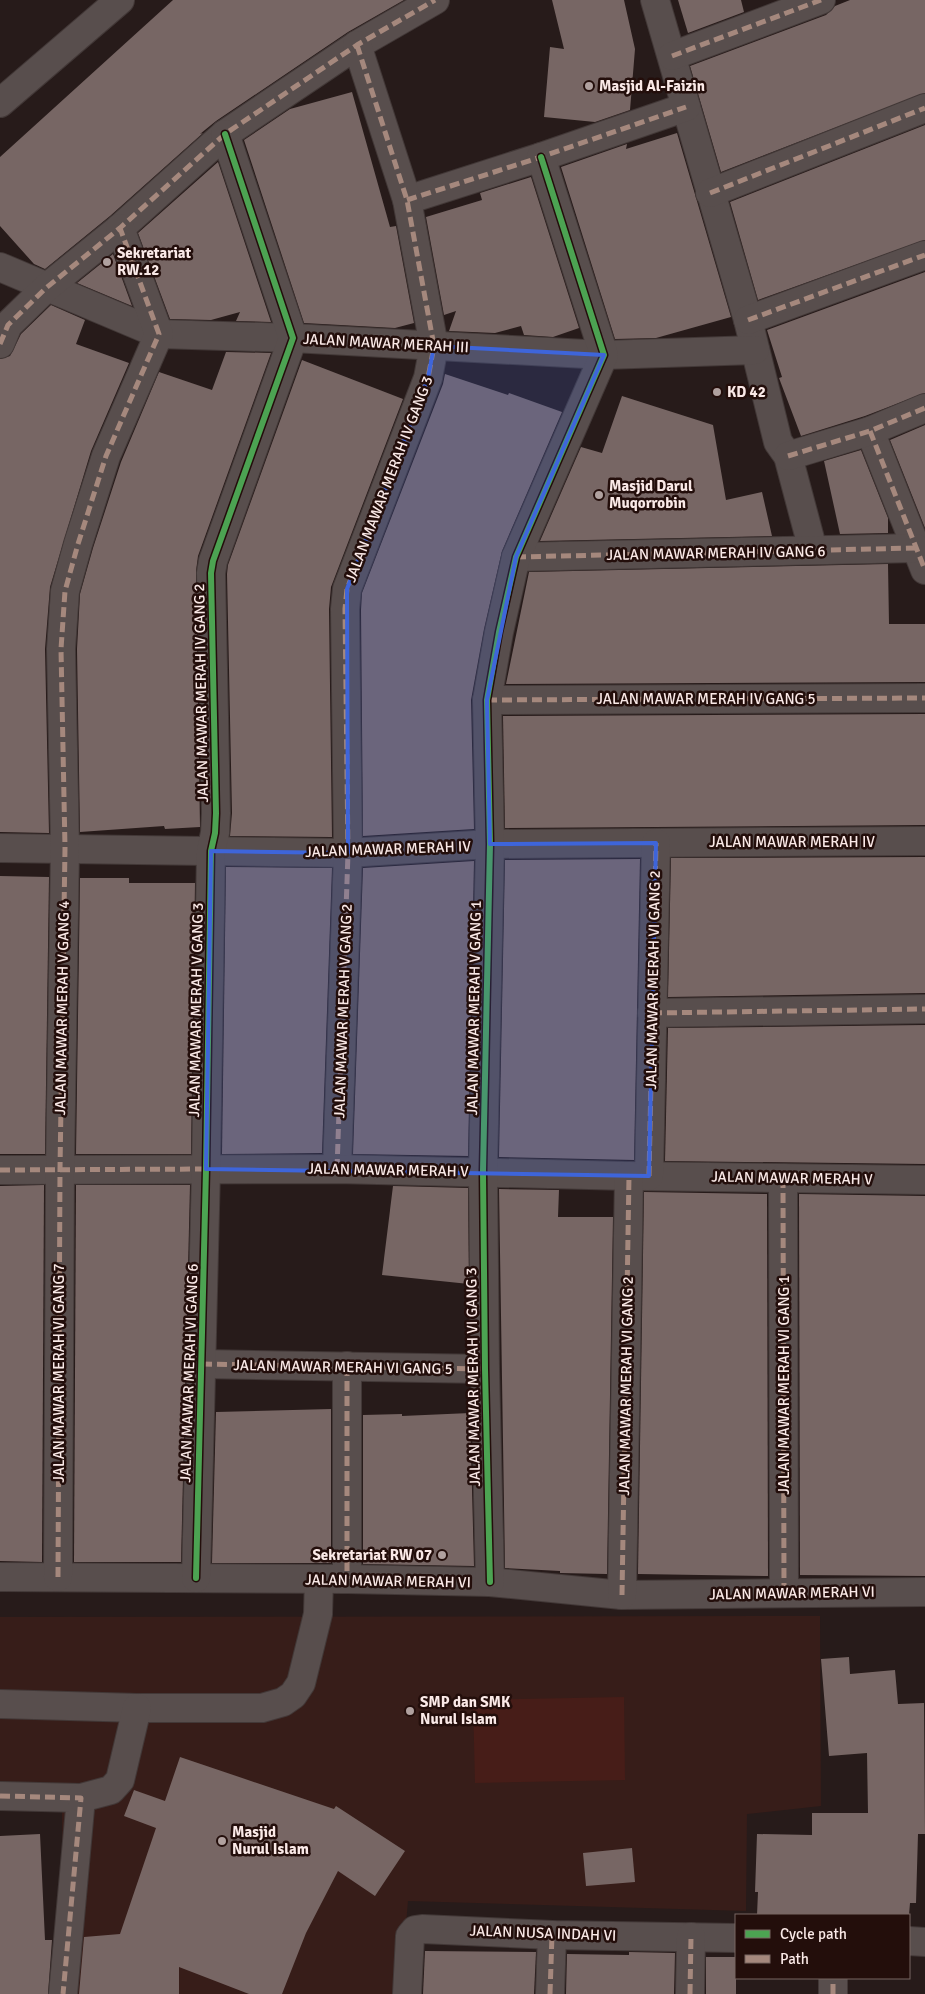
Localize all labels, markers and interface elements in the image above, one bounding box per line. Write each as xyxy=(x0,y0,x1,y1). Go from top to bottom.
place label: Masjid Al-Faizin xyxy=(599,77,705,95)
marker: Masjid Al-Faizin xyxy=(583,80,595,92)
place label: Sekretariat RW.12 xyxy=(117,244,191,279)
marker: Sekretariat RW.12 xyxy=(101,256,113,268)
street label: JALAN MAWAR MERAH III xyxy=(303,330,469,356)
street label: JALAN MAWAR MERAH IV GANG 3 xyxy=(341,373,437,585)
place label: KD 42 xyxy=(727,383,766,401)
marker: KD 42 xyxy=(711,386,723,398)
place label: Masjid Darul Muqorrobin xyxy=(609,477,693,512)
marker: Masjid Darul Muqorrobin xyxy=(593,489,605,501)
street label: JALAN MAWAR MERAH IV GANG 6 xyxy=(606,542,826,564)
street label: JALAN MAWAR MERAH IV GANG 2 xyxy=(190,583,212,803)
street label: JALAN MAWAR MERAH IV GANG 5 xyxy=(596,690,816,708)
street label: JALAN MAWAR MERAH IV xyxy=(709,833,875,851)
street label: JALAN MAWAR MERAH IV xyxy=(305,837,472,861)
street label: JALAN MAWAR MERAH VI GANG 2 xyxy=(642,870,664,1090)
street label: JALAN MAWAR MERAH V GANG 4 xyxy=(51,900,73,1116)
street label: JALAN MAWAR MERAH V GANG 1 xyxy=(463,900,485,1116)
street label: JALAN MAWAR MERAH V GANG 3 xyxy=(185,902,207,1118)
street label: JALAN MAWAR MERAH V GANG 2 xyxy=(330,903,356,1119)
street label: JALAN MAWAR MERAH V xyxy=(307,1160,469,1180)
street label: JALAN MAWAR MERAH V xyxy=(711,1168,873,1188)
street label: JALAN MAWAR MERAH VI GANG 7 xyxy=(50,1263,68,1483)
street label: JALAN MAWAR MERAH VI GANG 6 xyxy=(176,1263,202,1483)
street label: JALAN MAWAR MERAH VI GANG 3 xyxy=(462,1267,484,1487)
street label: JALAN MAWAR MERAH VI GANG 1 xyxy=(775,1275,793,1495)
street label: JALAN MAWAR MERAH VI GANG 2 xyxy=(615,1276,637,1496)
street label: JALAN MAWAR MERAH VI GANG 5 xyxy=(233,1356,453,1378)
place label: Sekretariat RW 07 xyxy=(313,1546,432,1564)
marker: Sekretariat RW 07 xyxy=(436,1549,448,1561)
street label: JALAN MAWAR MERAH VI xyxy=(305,1571,471,1591)
street label: JALAN MAWAR MERAH VI xyxy=(709,1583,875,1603)
place label: SMP dan SMK Nurul Islam xyxy=(420,1693,511,1728)
marker: SMP dan SMK Nurul Islam xyxy=(404,1705,416,1717)
place label: Masjid Nurul Islam xyxy=(232,1823,309,1858)
marker: Masjid Nurul Islam xyxy=(216,1835,228,1847)
legend xyxy=(735,1914,910,1979)
street label: JALAN NUSA INDAH VI xyxy=(469,1921,617,1945)
text: Cycle path xyxy=(780,1925,847,1943)
text: Path xyxy=(780,1950,809,1968)

